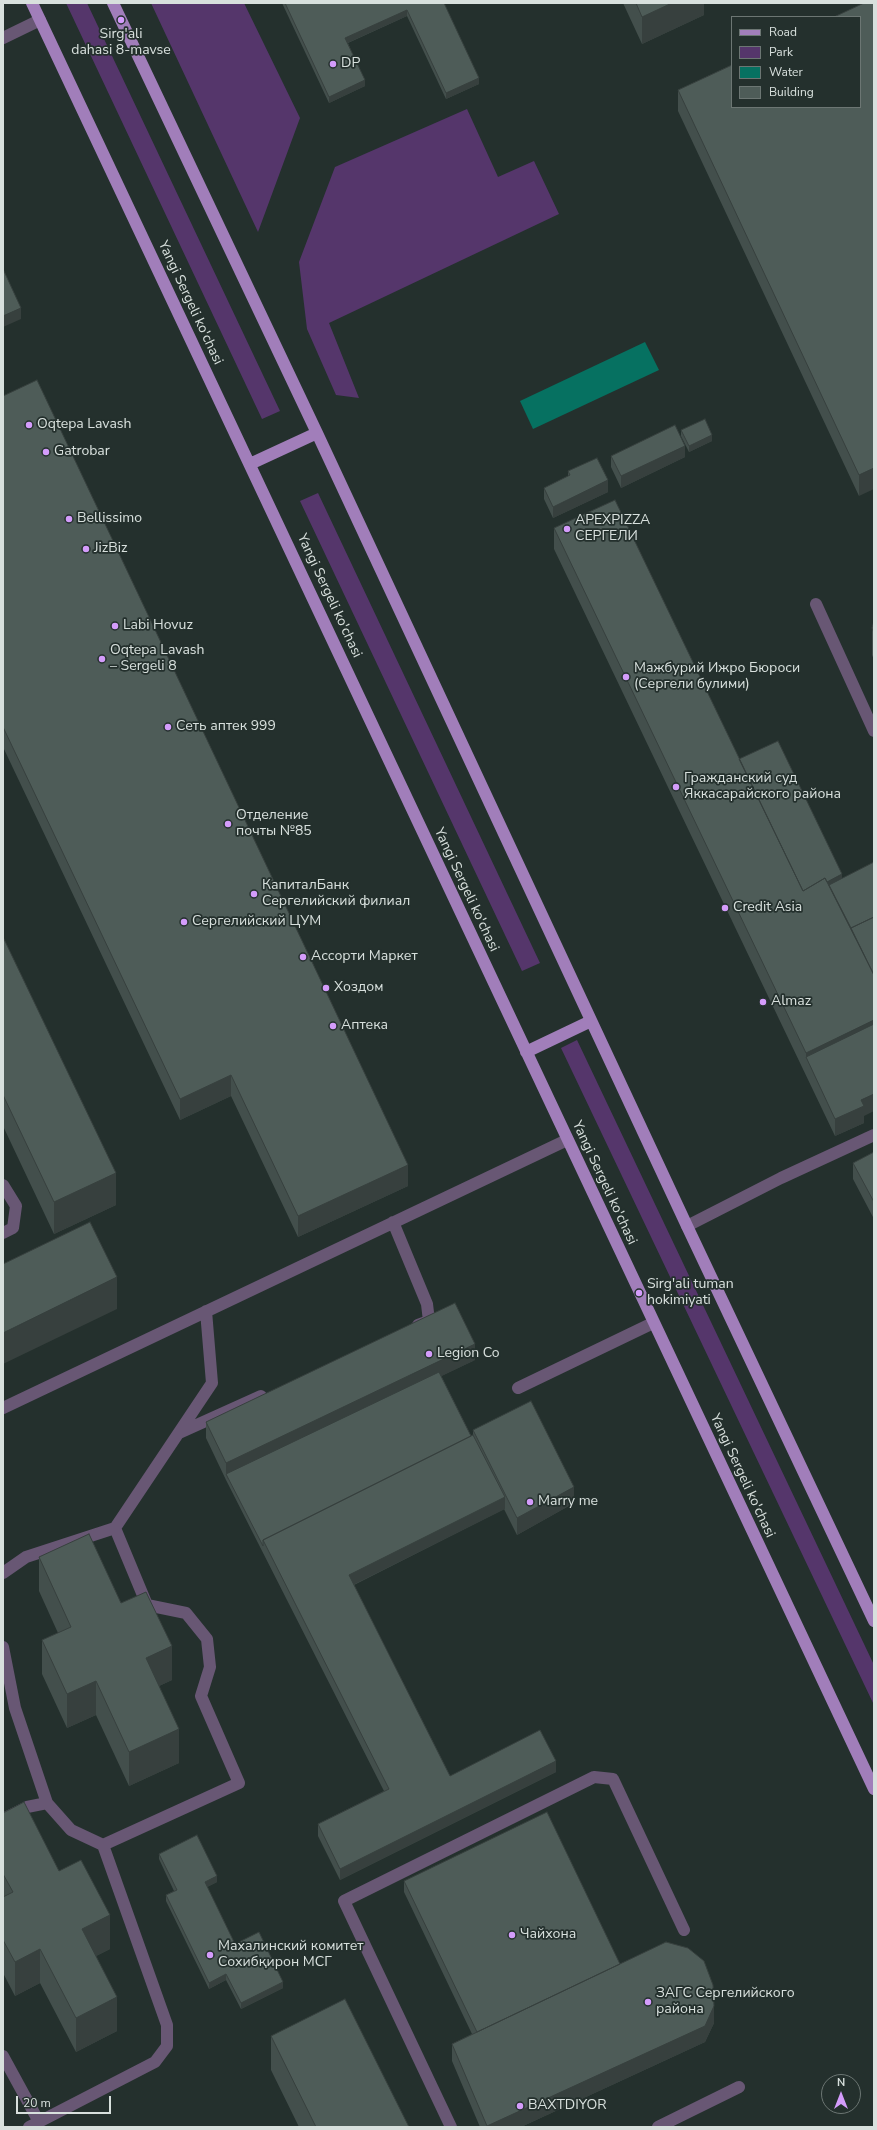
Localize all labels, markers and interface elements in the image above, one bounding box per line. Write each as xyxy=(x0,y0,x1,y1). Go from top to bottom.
marker: Sirg'ali dahasi 8-mavse xyxy=(116,15,126,25)
legend xyxy=(731,16,861,108)
text: Road xyxy=(769,24,797,40)
place label: Sirg'ali dahasi 8-mavse xyxy=(71,27,171,60)
text: Park xyxy=(769,44,793,60)
place label: DP xyxy=(341,56,360,72)
marker: DP xyxy=(328,59,338,69)
text: Water xyxy=(769,64,803,80)
text: Building xyxy=(769,84,814,100)
street label: Yangi Sergeli ko'chasi xyxy=(154,238,226,368)
place label: Oqtepa Lavash xyxy=(37,417,131,433)
marker: Oqtepa Lavash xyxy=(24,420,34,430)
place label: Gatrobar xyxy=(54,444,110,460)
marker: Gatrobar xyxy=(41,447,51,457)
place label: Bellissimo xyxy=(77,511,142,527)
place label: APEXPIZZA СЕРГЕЛИ xyxy=(575,513,650,546)
marker: Bellissimo xyxy=(64,514,74,524)
marker: APEXPIZZA СЕРГЕЛИ xyxy=(562,524,572,534)
street label: Yangi Sergeli ko'chasi xyxy=(293,531,365,661)
place label: JizBiz xyxy=(94,541,127,557)
marker: JizBiz xyxy=(81,544,91,554)
place label: Labi Hovuz xyxy=(123,618,193,634)
marker: Labi Hovuz xyxy=(110,621,120,631)
place label: Oqtepa Lavash – Sergeli 8 xyxy=(110,643,204,676)
marker: Oqtepa Lavash – Sergeli 8 xyxy=(97,654,107,664)
place label: Мажбурий Ижро Бюроси (Сергели булими) xyxy=(634,661,800,694)
marker: Мажбурий Ижро Бюроси (Сергели булими) xyxy=(621,672,631,682)
place label: Сеть аптек 999 xyxy=(176,719,276,735)
marker: Сеть аптек 999 xyxy=(163,722,173,732)
place label: Гражданский суд Яккасарайского района xyxy=(684,771,841,804)
marker: Гражданский суд Яккасарайского района xyxy=(671,782,681,792)
place label: Отделение почты №85 xyxy=(236,808,312,840)
marker: Отделение почты №85 xyxy=(223,819,233,829)
street label: Yangi Sergeli ko'chasi xyxy=(430,825,502,955)
place label: КапиталБанк Сергелийский филиал xyxy=(262,878,410,910)
marker: КапиталБанк Сергелийский филиал xyxy=(249,889,259,899)
place label: Credit Asia xyxy=(733,900,802,916)
marker: Credit Asia xyxy=(720,903,730,913)
place label: Сергелийский ЦУМ xyxy=(192,914,321,930)
marker: Сергелийский ЦУМ xyxy=(179,917,189,927)
place label: Ассорти Маркет xyxy=(311,949,418,965)
marker: Ассорти Маркет xyxy=(298,952,308,962)
place label: Хоздом xyxy=(334,980,383,996)
marker: Хоздом xyxy=(321,983,331,993)
place label: Almaz xyxy=(771,994,811,1010)
marker: Almaz xyxy=(758,997,768,1007)
place label: Аптека xyxy=(341,1018,388,1034)
marker: Аптека xyxy=(328,1021,338,1031)
street label: Yangi Sergeli ko'chasi xyxy=(568,1118,640,1248)
place label: Sirg'ali tuman hokimiyati xyxy=(647,1277,734,1310)
marker: Sirg'ali tuman hokimiyati xyxy=(634,1288,644,1298)
place label: Legion Co xyxy=(437,1346,499,1362)
marker: Legion Co xyxy=(424,1349,434,1359)
street label: Yangi Sergeli ko'chasi xyxy=(706,1411,778,1541)
place label: Marry me xyxy=(538,1494,598,1510)
marker: Marry me xyxy=(525,1497,535,1507)
place label: Чайхона xyxy=(520,1927,576,1943)
marker: Чайхона xyxy=(507,1930,517,1940)
place label: Махалинский комитет Сохибқирон МСГ xyxy=(218,1939,364,1972)
marker: Махалинский комитет Сохибқирон МСГ xyxy=(205,1950,215,1960)
place label: ЗАГС Сергелийского района xyxy=(656,1986,795,2018)
marker: ЗАГС Сергелийского района xyxy=(643,1997,653,2007)
north arrow xyxy=(821,2074,861,2114)
text: N xyxy=(837,2075,845,2090)
scale bar xyxy=(18,2088,113,2114)
text: 20 m xyxy=(23,2095,51,2111)
place label: BAXTDIYOR xyxy=(528,2098,607,2114)
marker: BAXTDIYOR xyxy=(515,2101,525,2111)

